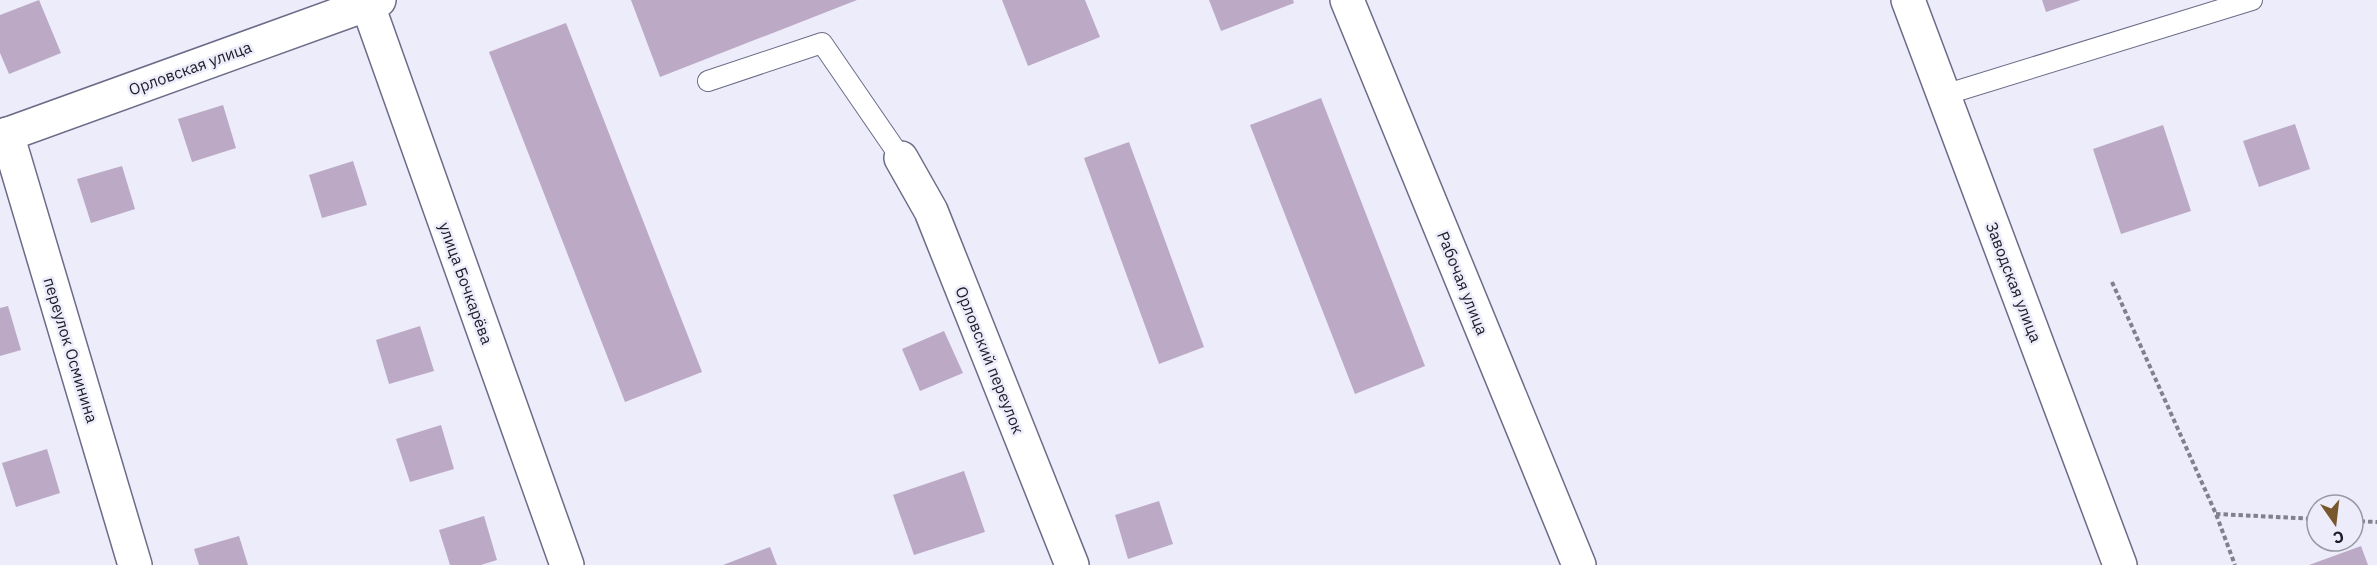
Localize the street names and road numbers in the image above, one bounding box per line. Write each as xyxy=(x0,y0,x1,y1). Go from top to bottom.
street label: Орловская улица xyxy=(126,36,255,100)
street label: улица Бочкарёва xyxy=(435,219,498,347)
street label: Заводская улица xyxy=(1982,219,2046,345)
street label: Рабочая улица xyxy=(1433,228,1493,338)
street label: переулок Осминина xyxy=(39,275,103,426)
street label: Орловский переулок xyxy=(951,283,1029,437)

